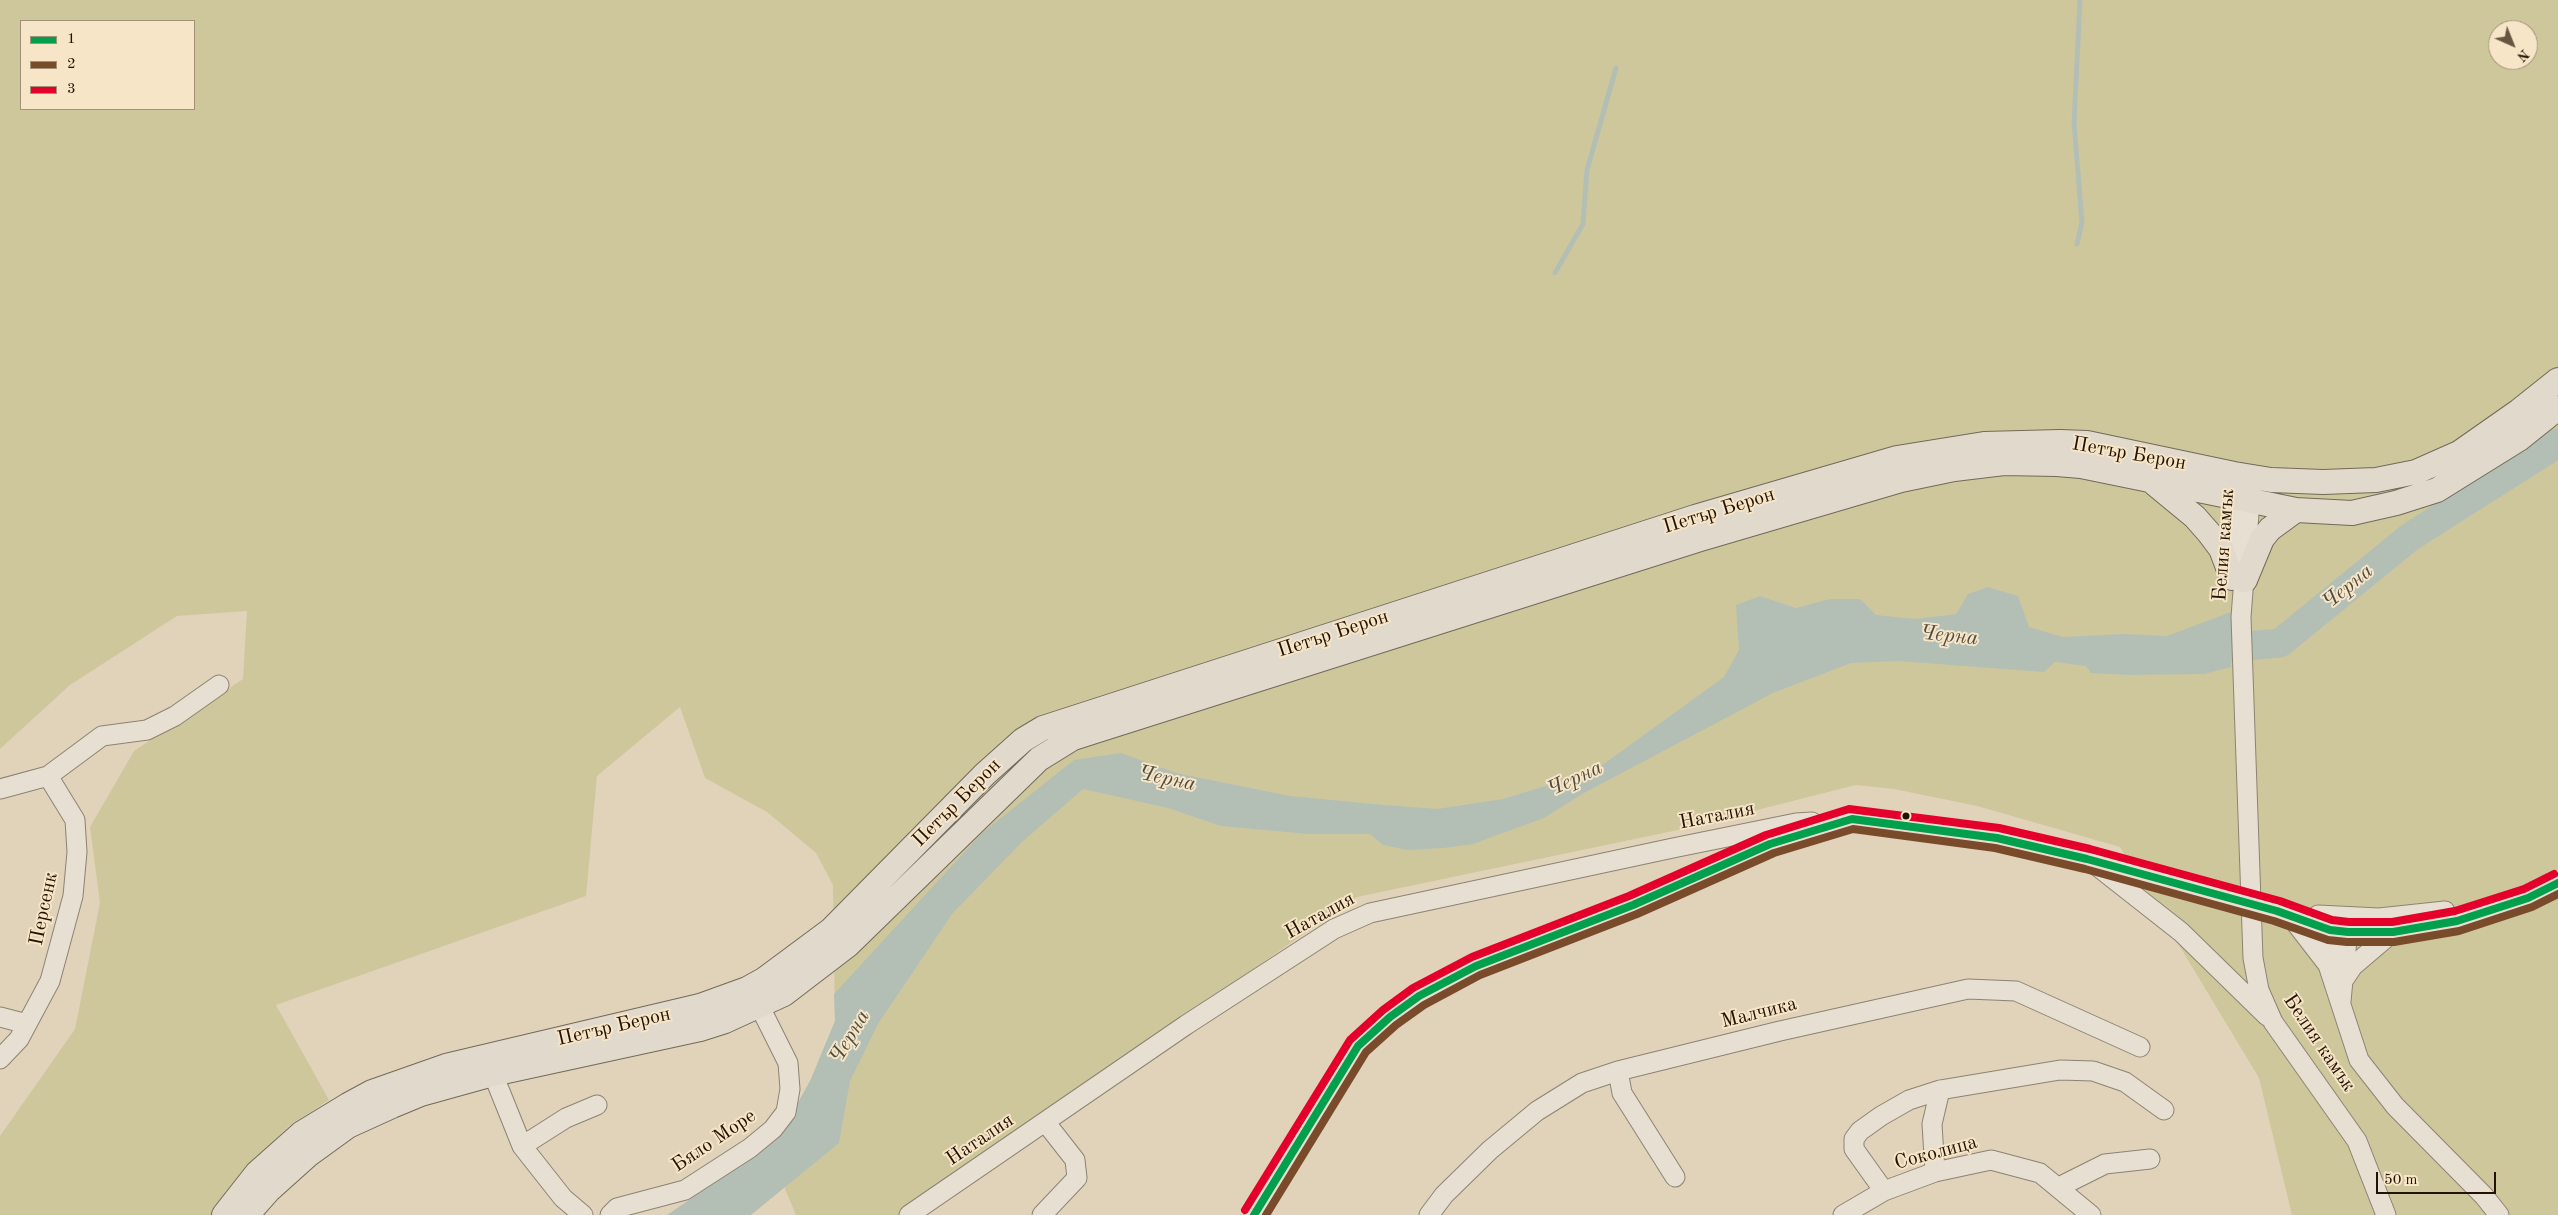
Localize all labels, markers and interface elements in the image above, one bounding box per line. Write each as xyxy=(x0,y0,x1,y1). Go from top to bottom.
legend xyxy=(20,20,195,110)
north arrow xyxy=(2488,20,2538,70)
text: 1 xyxy=(67,32,76,47)
text: N xyxy=(2514,46,2531,64)
text: 2 xyxy=(67,57,76,72)
text: 3 xyxy=(67,82,76,97)
street label: Петър Берон xyxy=(2070,432,2188,476)
street label: Петър Берон xyxy=(1660,483,1778,539)
street label: Белия камък xyxy=(2208,488,2240,602)
water label: Черна xyxy=(2317,559,2379,615)
street label: Петър Берон xyxy=(1274,605,1392,663)
water label: Черна xyxy=(1919,620,1979,652)
street label: Петър Берон xyxy=(908,754,1006,852)
water label: Черна xyxy=(1543,755,1607,803)
water label: Черна xyxy=(1136,761,1198,797)
street label: Наталия xyxy=(1677,797,1757,835)
unlabelled marker xyxy=(1901,811,1911,821)
street label: Персенк xyxy=(25,870,63,948)
street label: Наталия xyxy=(1281,887,1359,945)
street label: Белия камък xyxy=(2278,990,2360,1096)
street label: Малчика xyxy=(1719,992,1799,1034)
street label: Петър Берон xyxy=(555,1002,673,1052)
water label: Черна xyxy=(824,1006,876,1068)
street label: Бяло Море xyxy=(667,1104,761,1178)
street label: Наталия xyxy=(942,1109,1018,1171)
street label: Соколица xyxy=(1892,1130,1980,1176)
scale bar xyxy=(2378,1162,2498,1194)
text: 50 m xyxy=(2384,1173,2418,1188)

